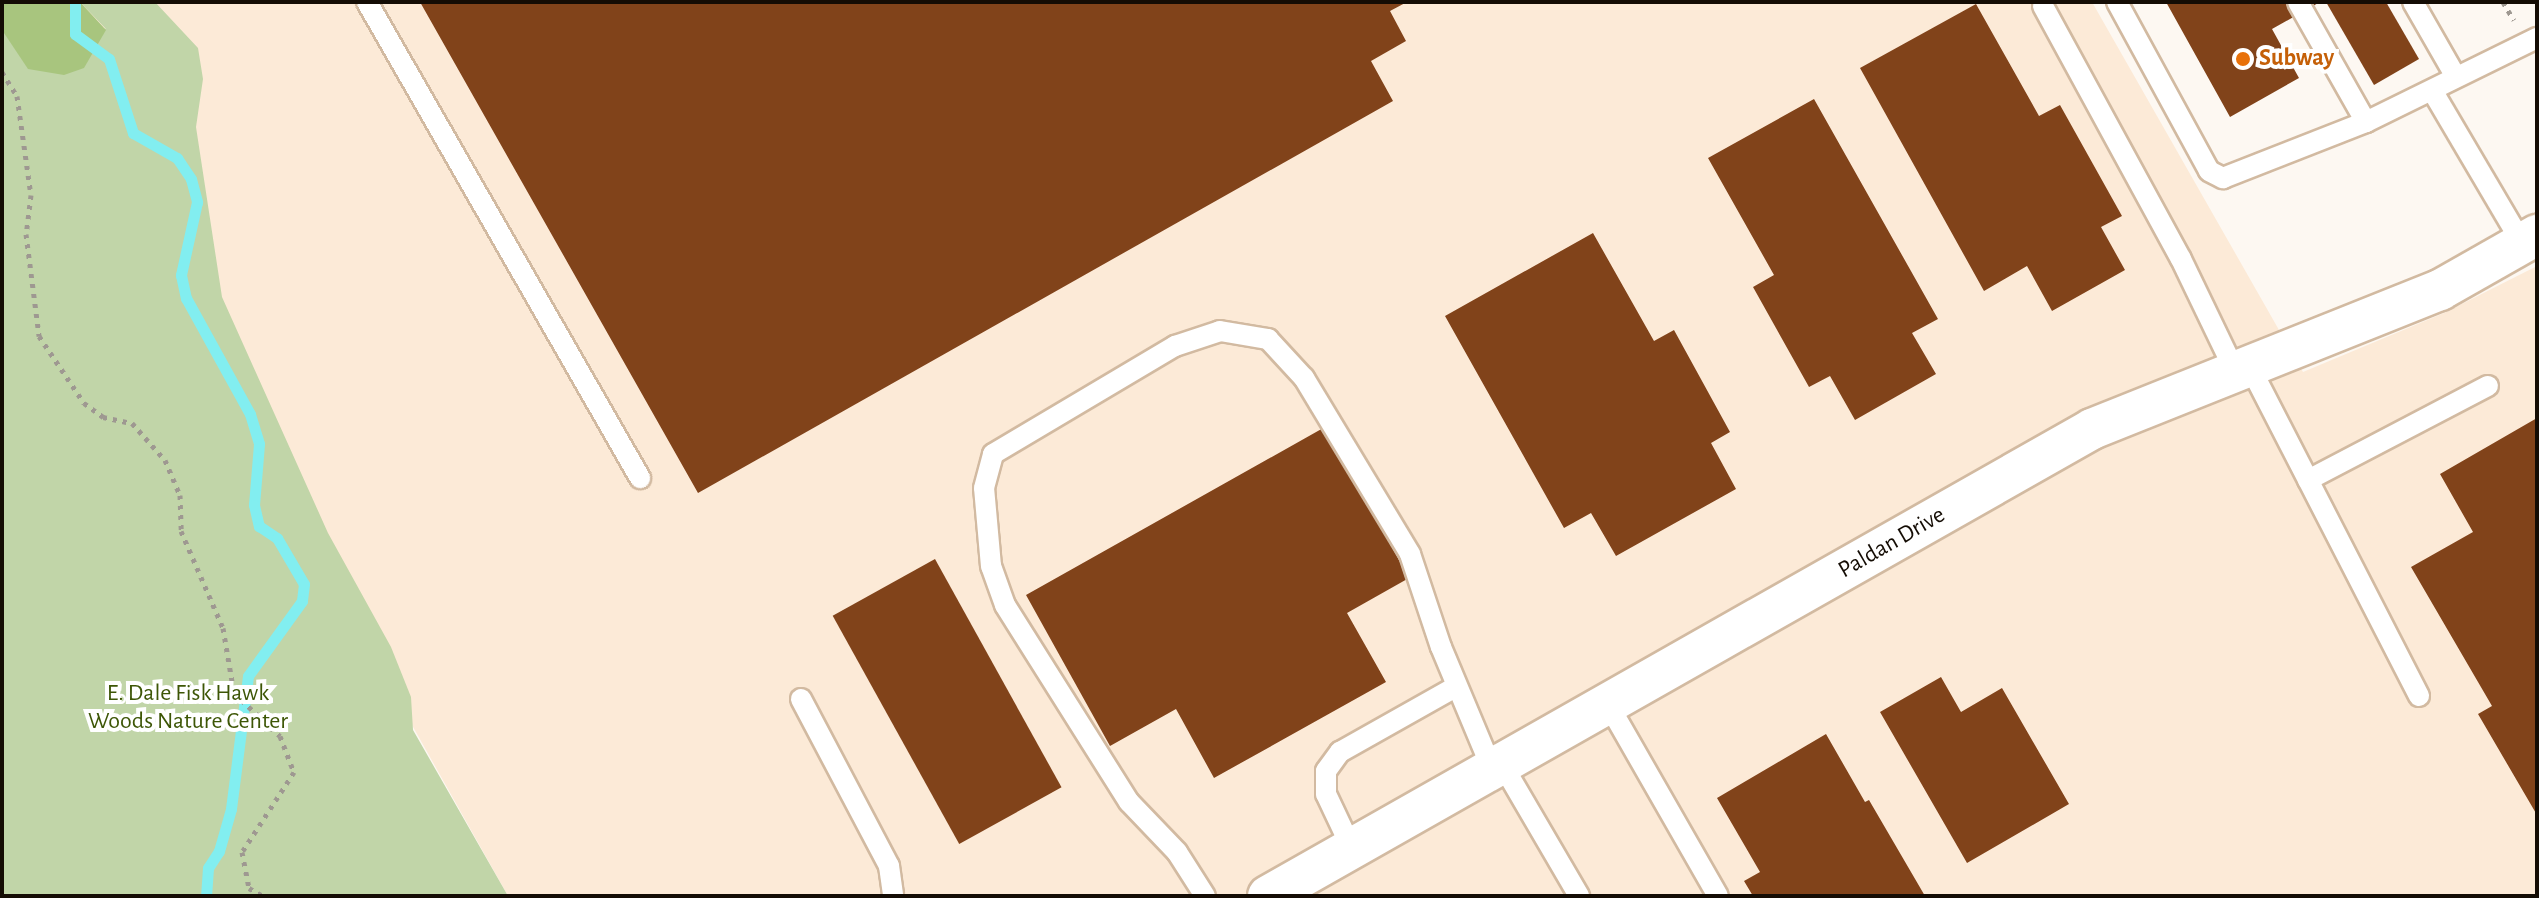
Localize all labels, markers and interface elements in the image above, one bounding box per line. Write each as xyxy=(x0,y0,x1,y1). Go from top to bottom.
place label: Subway xyxy=(2259,45,2334,73)
marker: Subway xyxy=(2234,50,2252,68)
street label: Paldan Drive xyxy=(1834,501,1950,585)
park label: E. Dale Fisk Hawk Woods Nature Center xyxy=(88,680,288,736)

